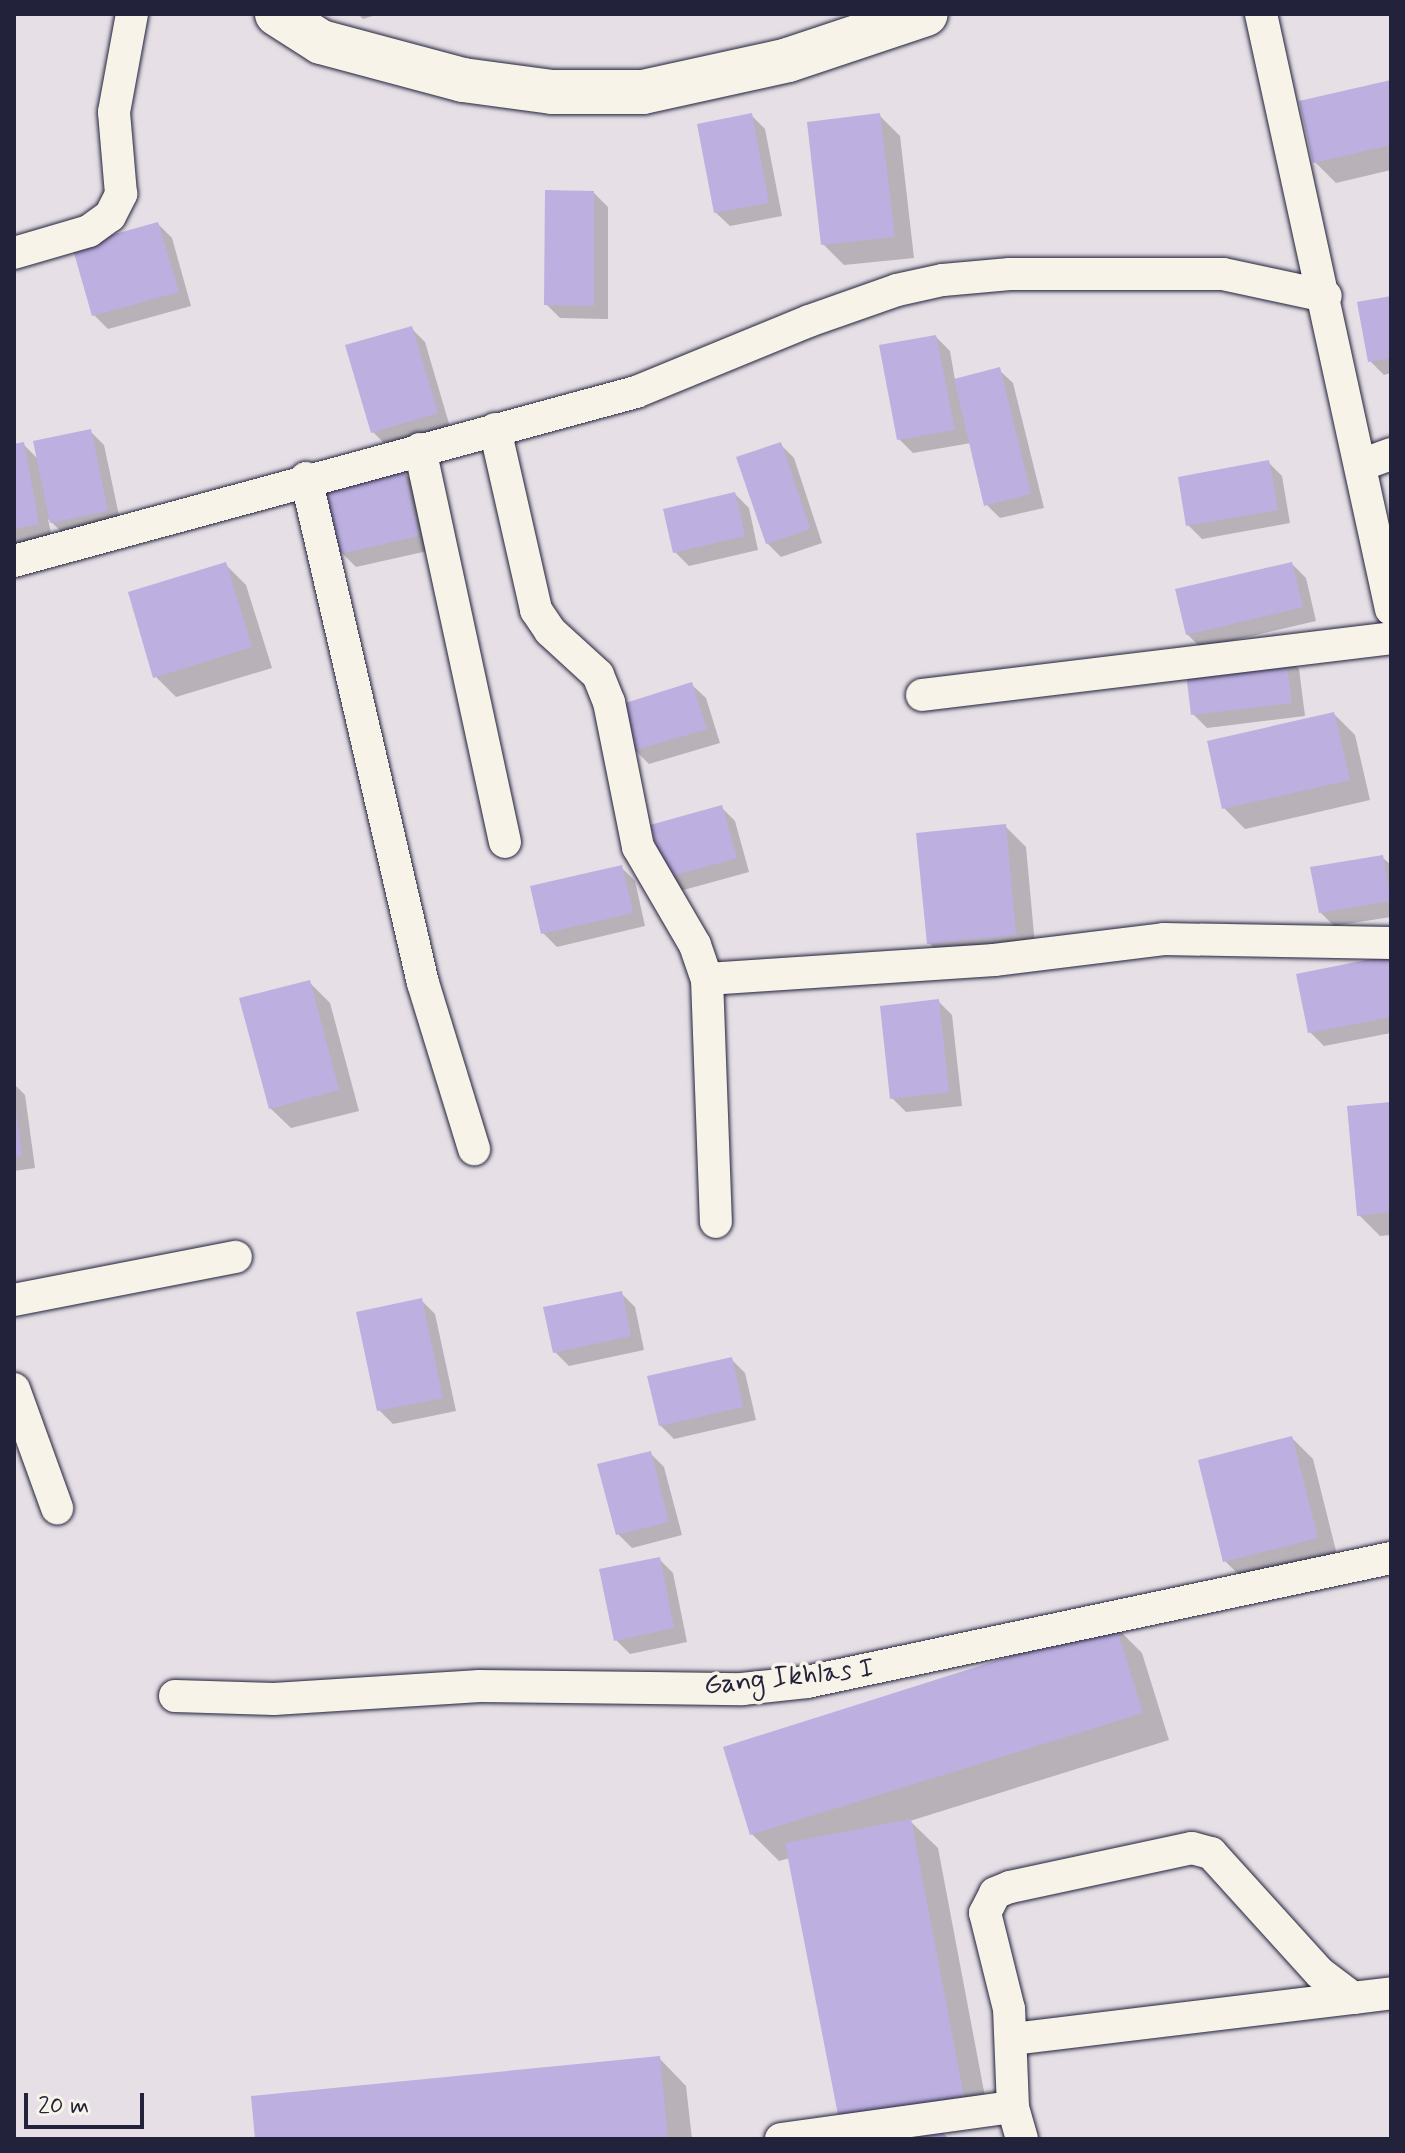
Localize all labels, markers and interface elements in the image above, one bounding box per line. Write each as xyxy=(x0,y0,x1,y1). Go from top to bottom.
street label: Gang Ikhlas I xyxy=(705,1653,873,1703)
scale bar xyxy=(28,2077,148,2127)
text: 20 m xyxy=(38,2091,89,2122)

